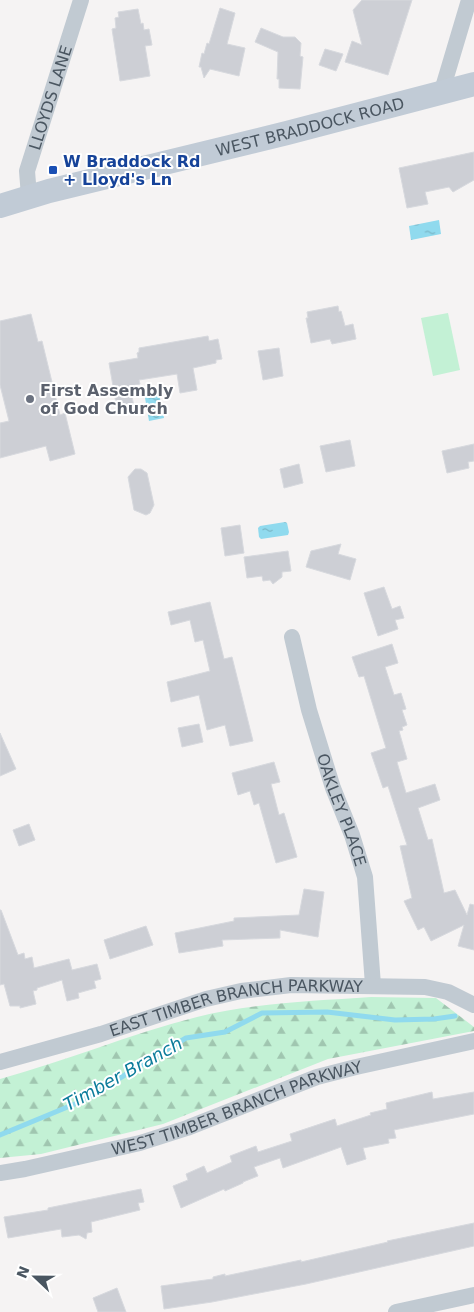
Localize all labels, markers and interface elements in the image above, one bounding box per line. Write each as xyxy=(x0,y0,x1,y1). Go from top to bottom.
street label: LLOYDS LANE xyxy=(25,43,76,152)
street label: WEST BRADDOCK ROAD xyxy=(214,94,406,160)
place label: W Braddock Rd + Lloyd's Ln xyxy=(63,152,200,189)
marker: W Braddock Rd + Lloyd's Ln xyxy=(47,164,59,176)
place label: First Assembly of God Church xyxy=(40,381,174,418)
marker: First Assembly of God Church xyxy=(24,393,36,405)
street label: OAKLEY PLACE xyxy=(313,751,370,869)
street label: EAST TIMBER BRANCH PARKWAY xyxy=(107,976,363,1040)
water label: Timber Branch xyxy=(60,1032,186,1115)
street label: WEST TIMBER BRANCH PARKWAY xyxy=(109,1057,364,1159)
north arrow xyxy=(10,1252,60,1302)
text: N xyxy=(13,1264,33,1281)

